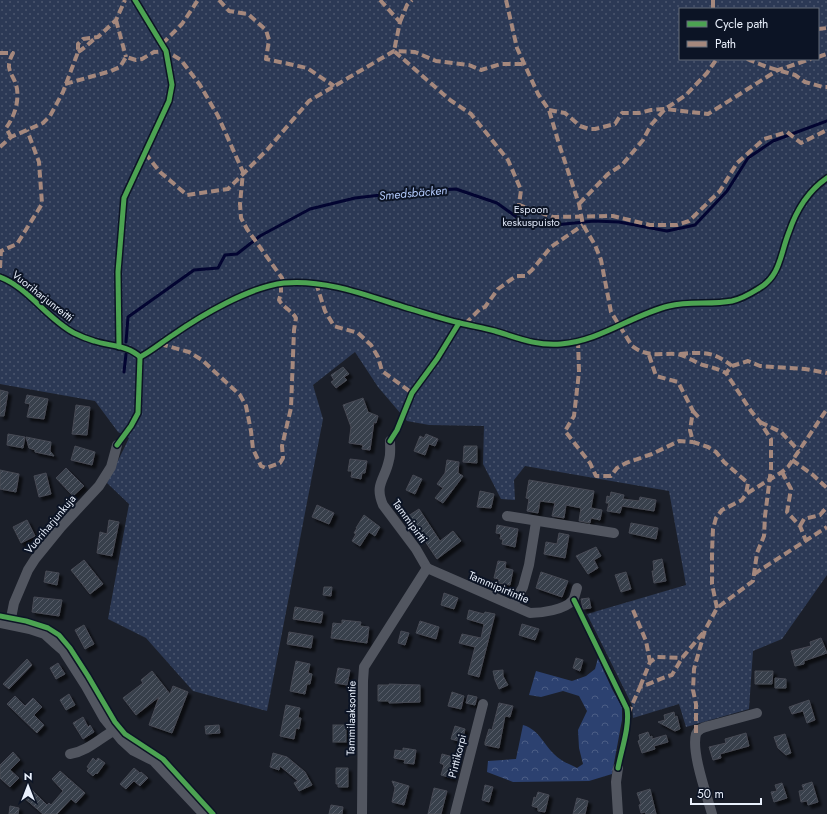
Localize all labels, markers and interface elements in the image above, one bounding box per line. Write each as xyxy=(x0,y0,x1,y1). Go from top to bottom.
legend xyxy=(679,8,819,60)
text: Cycle path xyxy=(715,15,768,33)
text: Path xyxy=(715,35,736,53)
water label: Smedsbäcken xyxy=(378,181,448,205)
park label: Espoon keskuspuisto xyxy=(502,201,560,230)
street label: Vuoriharjunreitti xyxy=(9,267,77,325)
street label: Vuoriharjunkuja xyxy=(21,491,79,557)
street label: Tammipirtti xyxy=(389,496,431,546)
street label: Tammipirtintie xyxy=(466,567,532,607)
street label: Tammilaaksontie xyxy=(342,680,360,755)
street label: Pirttikorpi xyxy=(444,732,470,779)
north arrow xyxy=(8,766,48,806)
text: N xyxy=(24,768,32,784)
scale bar xyxy=(691,780,761,806)
text: 50 m xyxy=(697,785,724,803)

